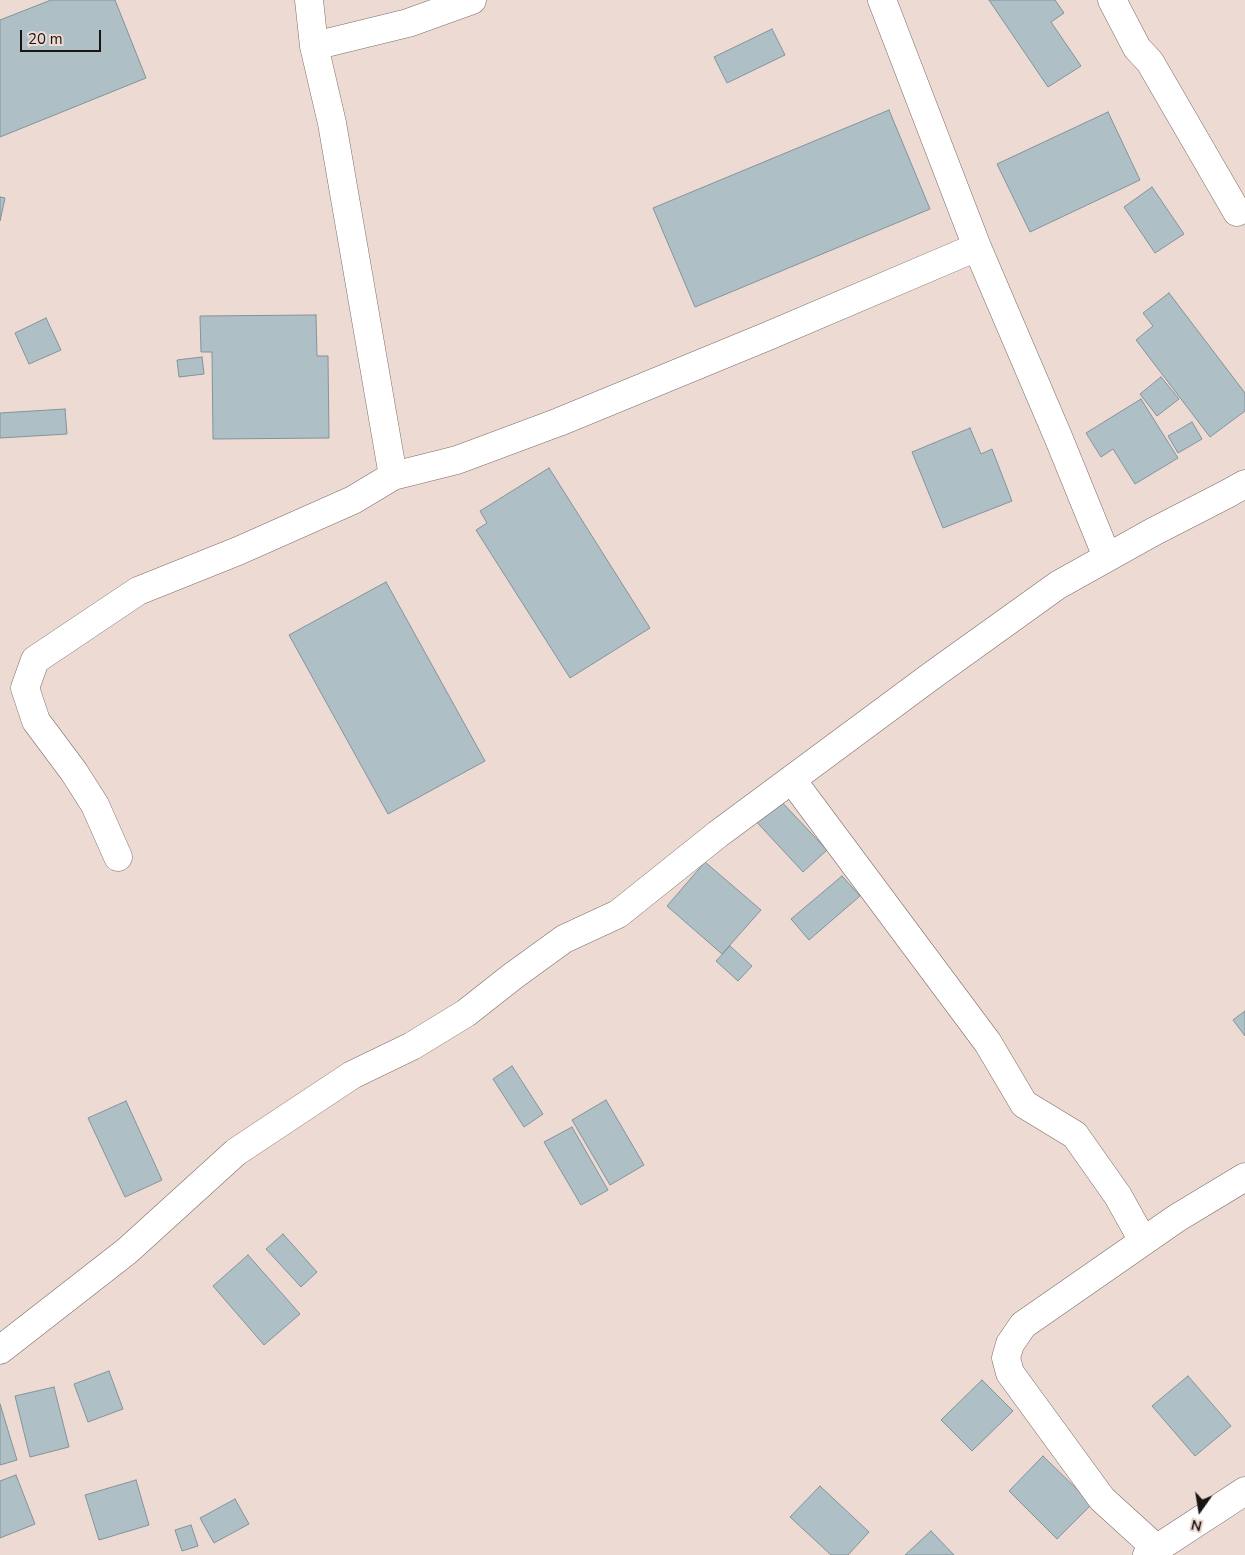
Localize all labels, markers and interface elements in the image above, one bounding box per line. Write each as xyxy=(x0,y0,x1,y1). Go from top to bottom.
scale bar xyxy=(22,20,104,52)
text: 20 m xyxy=(28,29,63,49)
north arrow xyxy=(1175,1485,1225,1535)
text: N xyxy=(1189,1515,1204,1536)

